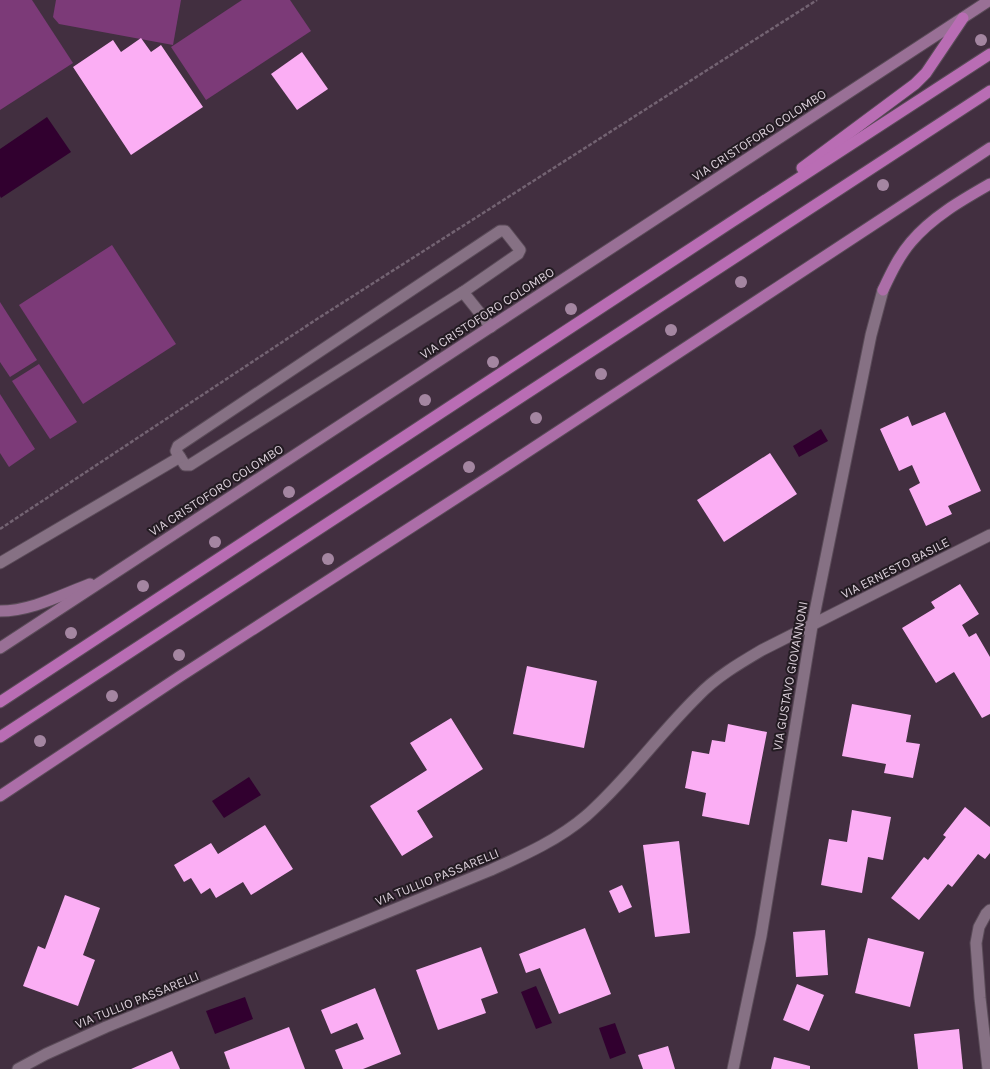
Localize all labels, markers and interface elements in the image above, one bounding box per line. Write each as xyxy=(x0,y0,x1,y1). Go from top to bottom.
street label: VIA CRISTOFORO COLOMBO xyxy=(689,86,829,184)
street label: VIA CRISTOFORO COLOMBO xyxy=(417,264,557,362)
street label: VIA CRISTOFORO COLOMBO xyxy=(146,441,286,539)
street label: VIA ERNESTO BASILE xyxy=(838,534,952,602)
street label: VIA GUSTAVO GIOVANNONI xyxy=(769,600,811,752)
street label: VIA TULLIO PASSARELLI xyxy=(373,845,501,909)
street label: VIA TULLIO PASSARELLI xyxy=(73,968,201,1032)

